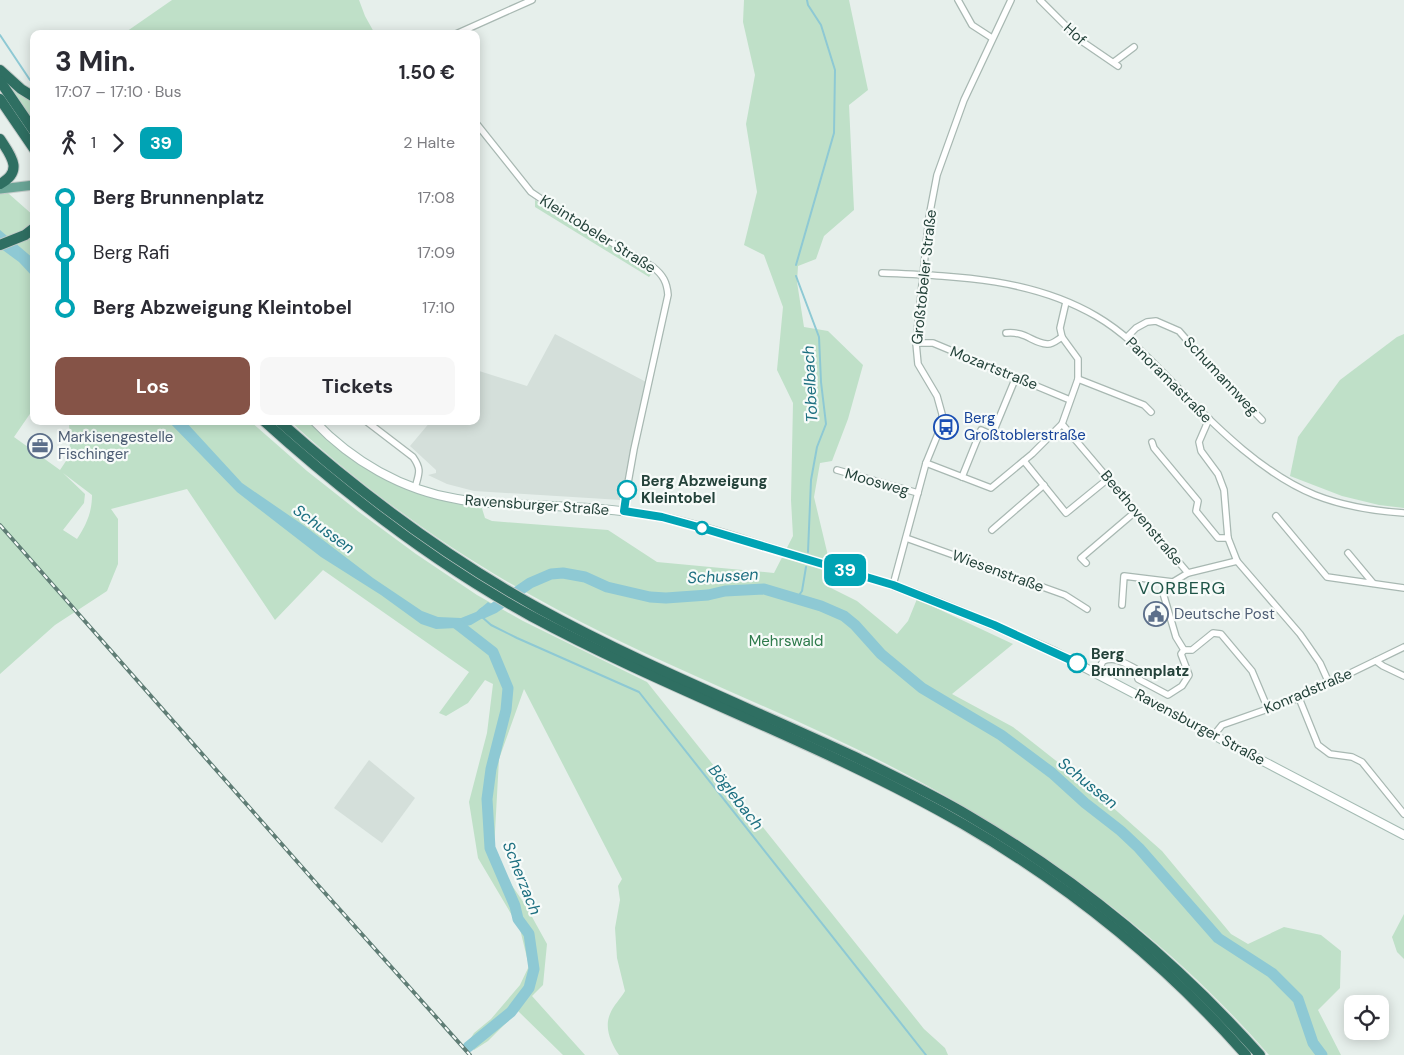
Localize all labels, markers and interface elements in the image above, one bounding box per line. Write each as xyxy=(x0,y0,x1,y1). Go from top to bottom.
street label: Hof xyxy=(1059,18,1091,50)
text: 3 Min. xyxy=(55,43,135,80)
text: 1.50 € xyxy=(399,60,455,85)
text: 17:07 – 17:10 · Bus xyxy=(55,81,181,102)
icon: walk xyxy=(55,129,83,157)
icon: forward xyxy=(104,129,132,157)
text: 39 xyxy=(150,131,172,155)
text: 1 xyxy=(91,132,96,153)
text: 2 Halte xyxy=(403,132,455,153)
text: Berg Brunnenplatz xyxy=(93,185,264,210)
text: 17:08 xyxy=(418,187,455,208)
street label: Kleintobeler Straße xyxy=(536,190,660,278)
street label: Großtobeler Straße xyxy=(907,208,941,346)
text: Berg Rafi xyxy=(93,240,170,265)
text: 17:09 xyxy=(417,242,455,263)
text: Berg Abzweigung Kleintobel xyxy=(93,295,352,320)
text: 17:10 xyxy=(422,297,455,318)
street label: Schumannweg xyxy=(1179,332,1263,420)
street label: Panoramastraße xyxy=(1122,333,1216,427)
street label: Mozartstraße xyxy=(947,341,1041,395)
water label: Tobelbach xyxy=(797,345,823,423)
button: Los xyxy=(55,357,250,415)
button: Tickets xyxy=(260,357,455,415)
place label: Berg Großtoblerstraße xyxy=(964,408,1086,445)
bus stop icon: Berg Großtoblerstraße xyxy=(933,414,959,440)
place label: Markisengestelle Fischinger xyxy=(58,427,173,464)
office icon: Markisengestelle Fischinger xyxy=(27,433,53,459)
street label: Moosweg xyxy=(843,463,911,501)
street label: Beethovenstraße xyxy=(1096,466,1188,570)
place label: Berg Abzweigung Kleintobel xyxy=(641,471,767,508)
marker: Berg Abzweigung Kleintobel xyxy=(617,480,637,500)
street label: Ravensburger Straße xyxy=(464,490,610,520)
water label: Schussen xyxy=(289,500,359,558)
unlabelled marker xyxy=(695,521,709,535)
street label: Wiesenstraße xyxy=(949,545,1047,597)
line badge: 39 xyxy=(822,554,868,586)
text: 39 xyxy=(834,558,856,582)
water label: Schussen xyxy=(687,564,759,588)
district label: VORBERG xyxy=(1138,576,1226,600)
public building icon: Deutsche Post xyxy=(1143,601,1169,627)
place label: Deutsche Post xyxy=(1174,604,1275,624)
park label: Mehrswald xyxy=(749,631,823,651)
place label: Berg Brunnenplatz xyxy=(1091,644,1189,681)
marker: Berg Brunnenplatz xyxy=(1067,653,1087,673)
street label: Konradstraße xyxy=(1261,663,1355,719)
street label: Ravensburger Straße xyxy=(1131,684,1269,770)
water label: Schussen xyxy=(1054,752,1122,814)
water label: Böglebach xyxy=(704,760,768,834)
water label: Scherzach xyxy=(498,838,546,918)
map controls xyxy=(1344,995,1389,1040)
button: locate xyxy=(1344,995,1389,1040)

